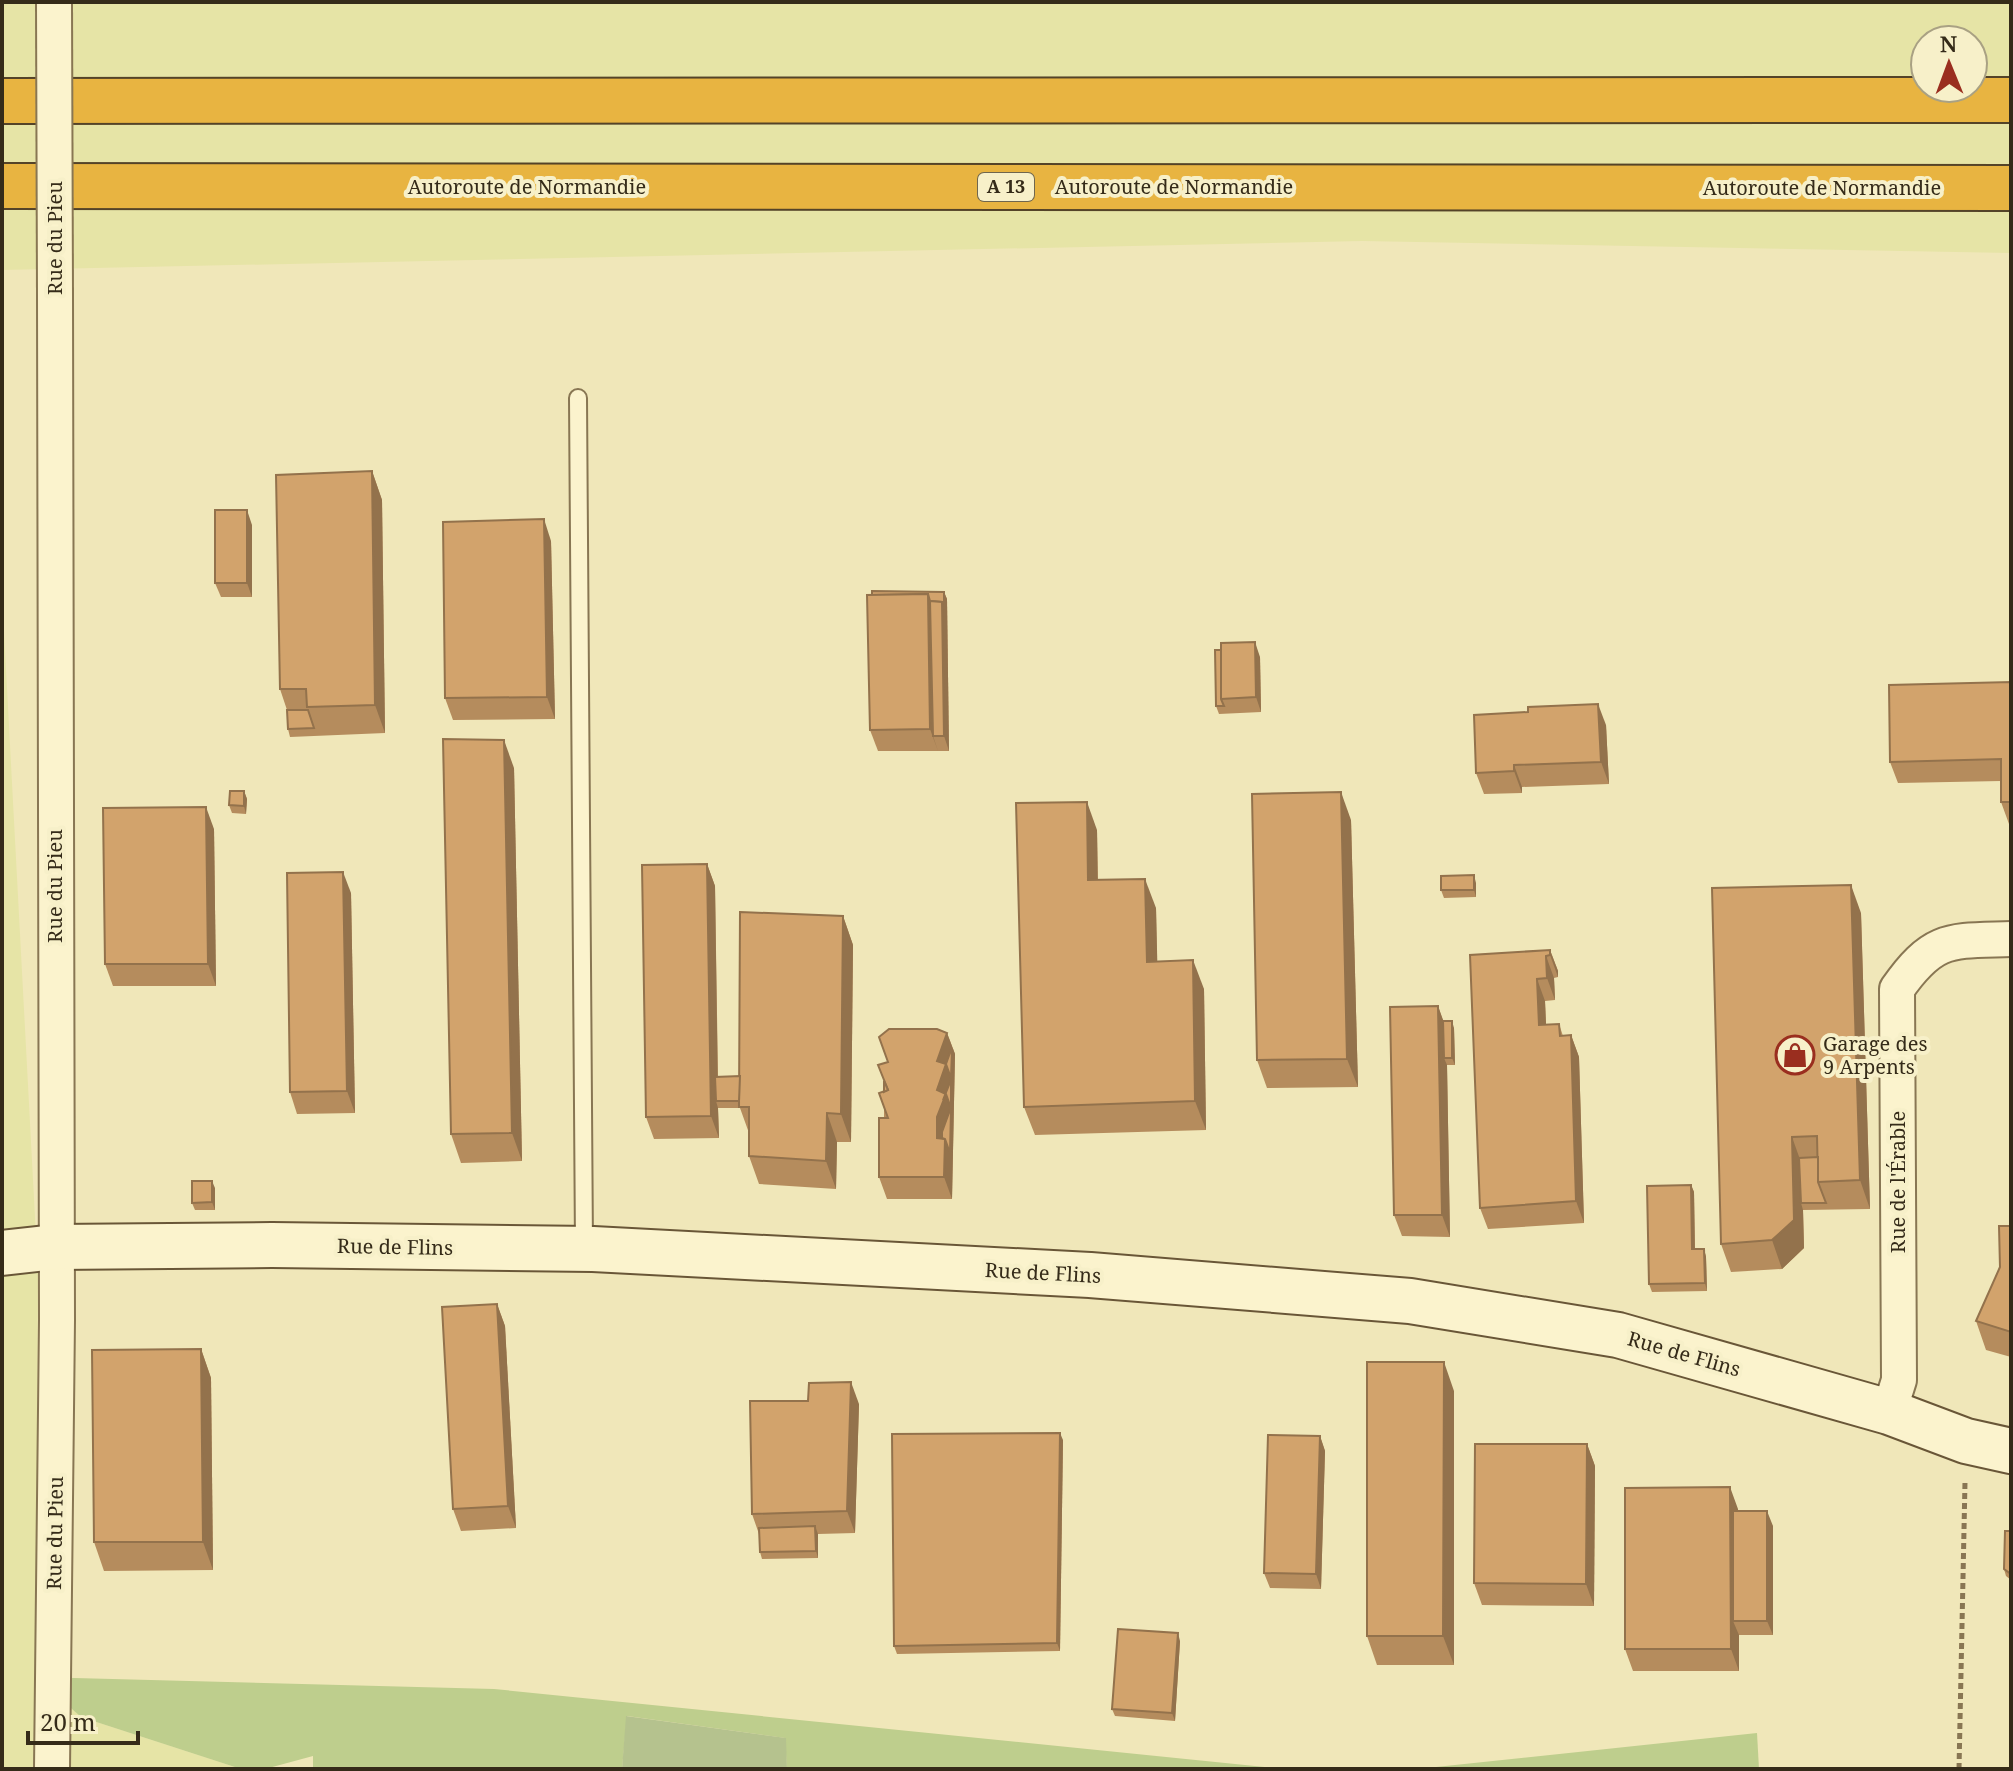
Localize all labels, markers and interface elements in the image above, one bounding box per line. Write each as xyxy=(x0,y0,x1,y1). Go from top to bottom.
north arrow xyxy=(1909,24,1989,104)
text: N xyxy=(1940,28,1958,58)
street label: Autoroute de Normandie xyxy=(408,173,646,200)
road number: A 13 xyxy=(978,173,1034,201)
street label: Autoroute de Normandie xyxy=(1055,173,1293,200)
street label: Autoroute de Normandie xyxy=(1703,174,1941,201)
street label: Rue du Pieu xyxy=(41,181,68,295)
street label: Rue du Pieu xyxy=(41,829,68,943)
place label: Garage des 9 Arpents xyxy=(1823,1030,1927,1080)
shop icon: Garage des 9 Arpents xyxy=(1774,1034,1816,1076)
street label: Rue de l'Érable xyxy=(1884,1111,1911,1253)
street label: Rue de Flins xyxy=(337,1232,453,1261)
street label: Rue de Flins xyxy=(984,1256,1102,1289)
street label: Rue de Flins xyxy=(1625,1325,1744,1383)
street label: Rue du Pieu xyxy=(40,1476,69,1590)
scale bar xyxy=(28,1695,138,1745)
text: 20 m xyxy=(40,1705,96,1738)

